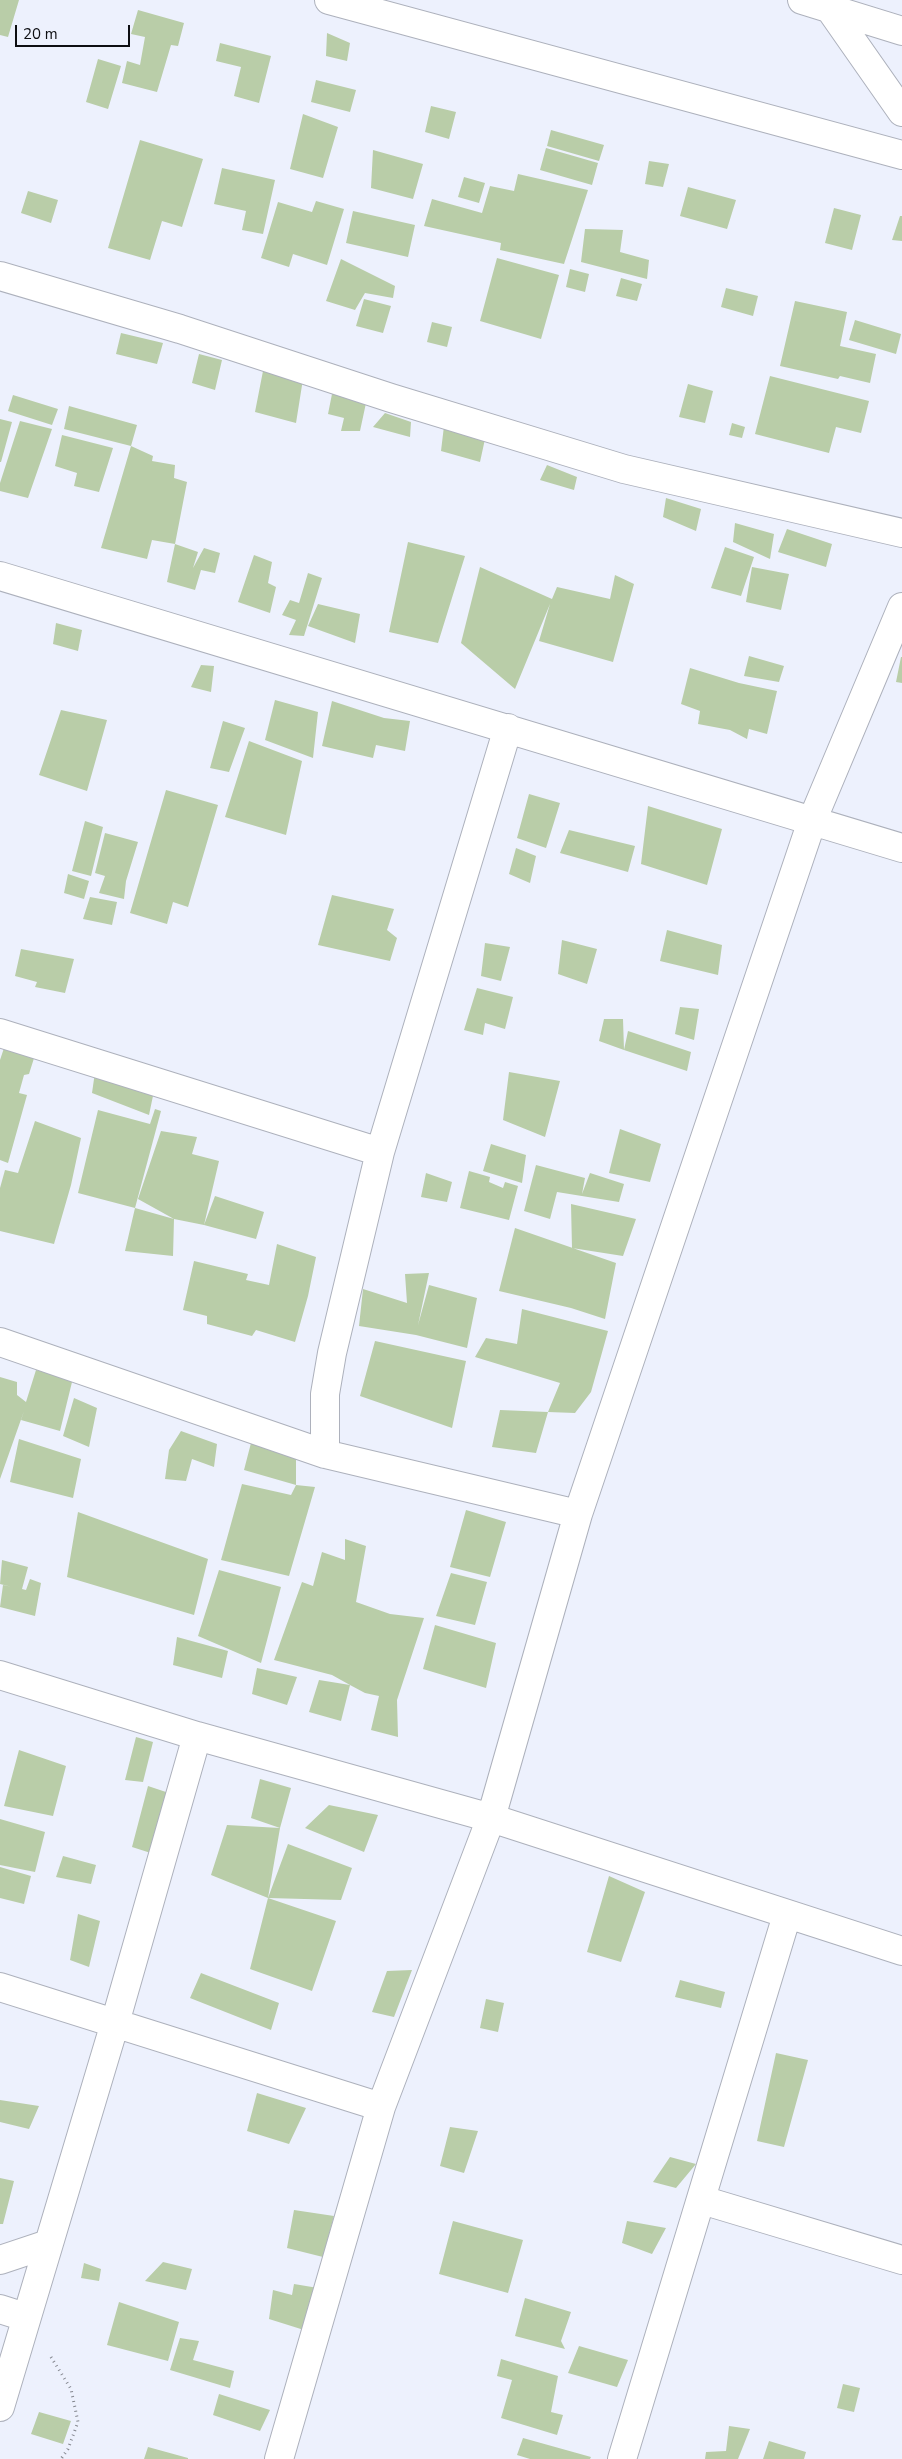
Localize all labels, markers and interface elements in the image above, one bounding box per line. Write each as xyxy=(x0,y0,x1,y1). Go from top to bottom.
scale bar xyxy=(18,15,132,47)
text: 20 m xyxy=(23,24,58,44)

